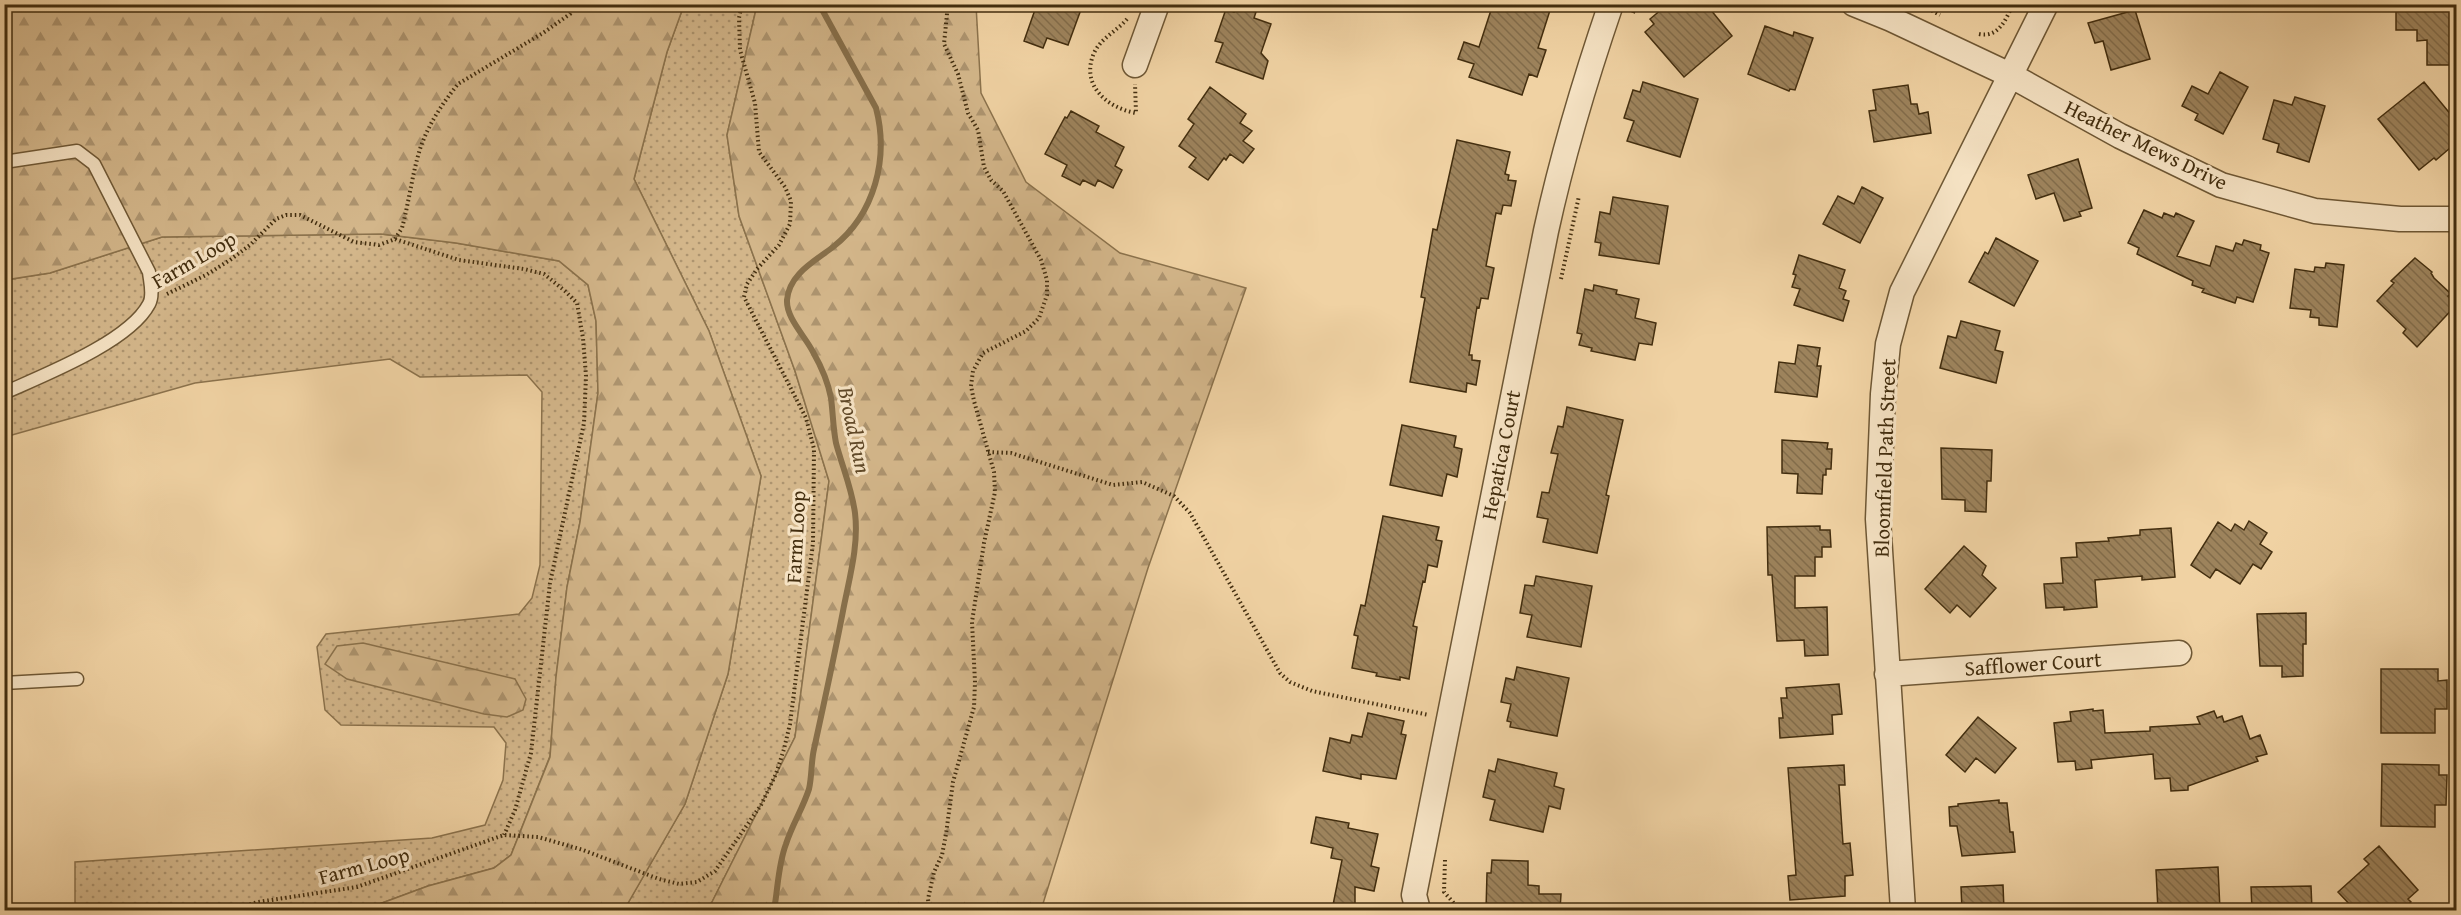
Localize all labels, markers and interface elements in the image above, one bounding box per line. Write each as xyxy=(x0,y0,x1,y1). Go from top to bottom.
street label: Heather Mews Drive xyxy=(2059,92,2233,198)
street label: Farm Loop xyxy=(146,223,242,296)
street label: Bloomfield Path Street xyxy=(1866,358,1903,558)
water label: Broad Run xyxy=(830,383,880,476)
street label: Hepatica Court xyxy=(1473,387,1528,523)
street label: Farm Loop xyxy=(778,490,813,584)
street label: Safflower Court xyxy=(1963,643,2103,684)
street label: Farm Loop xyxy=(315,839,413,892)

